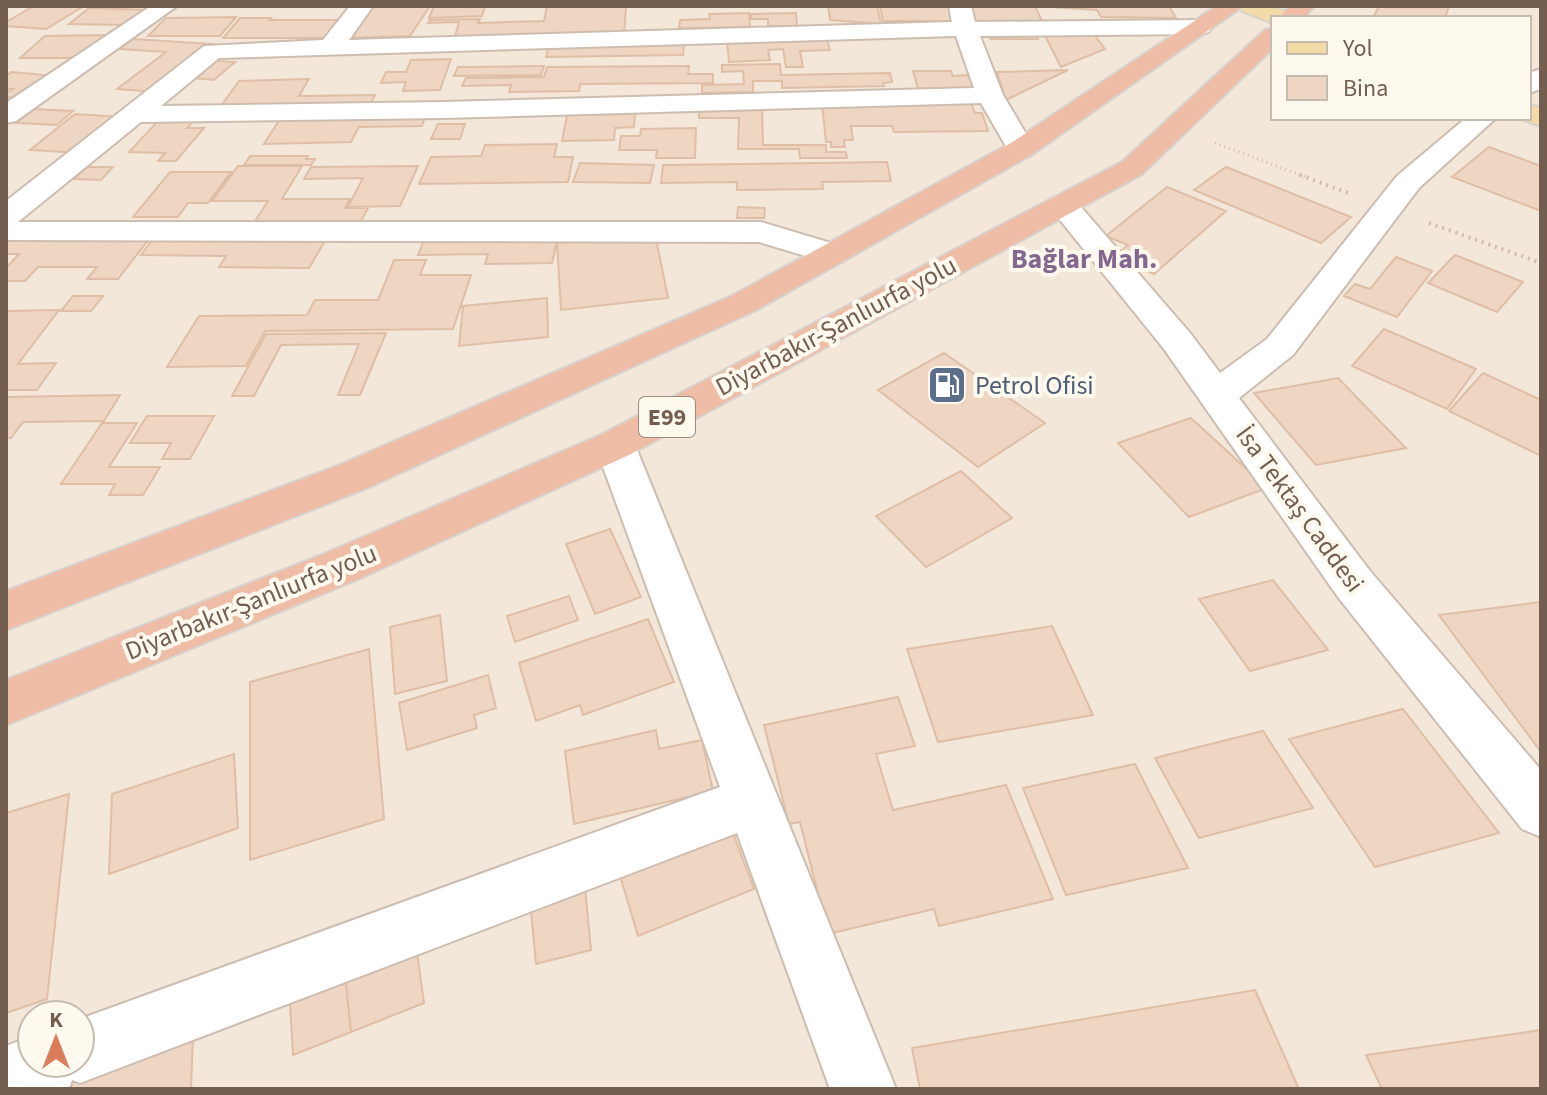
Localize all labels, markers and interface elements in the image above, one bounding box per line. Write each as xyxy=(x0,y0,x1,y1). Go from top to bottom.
legend xyxy=(1271,16,1531,120)
text: Yol xyxy=(1342,31,1373,66)
text: Bina xyxy=(1343,71,1388,106)
district label: Bağlar Mah. xyxy=(1011,239,1157,279)
street label: Diyarbakır-Şanlıurfa yolu xyxy=(709,247,963,405)
fuel station icon: Petrol Ofisi xyxy=(926,364,968,406)
place label: Petrol Ofisi xyxy=(975,367,1094,404)
road number: E99 xyxy=(639,397,695,437)
street label: İsa Tektaş Caddesi xyxy=(1227,418,1373,600)
street label: Diyarbakır-Şanlıurfa yolu xyxy=(120,535,382,669)
north arrow xyxy=(16,999,96,1079)
text: K xyxy=(49,1004,63,1036)

